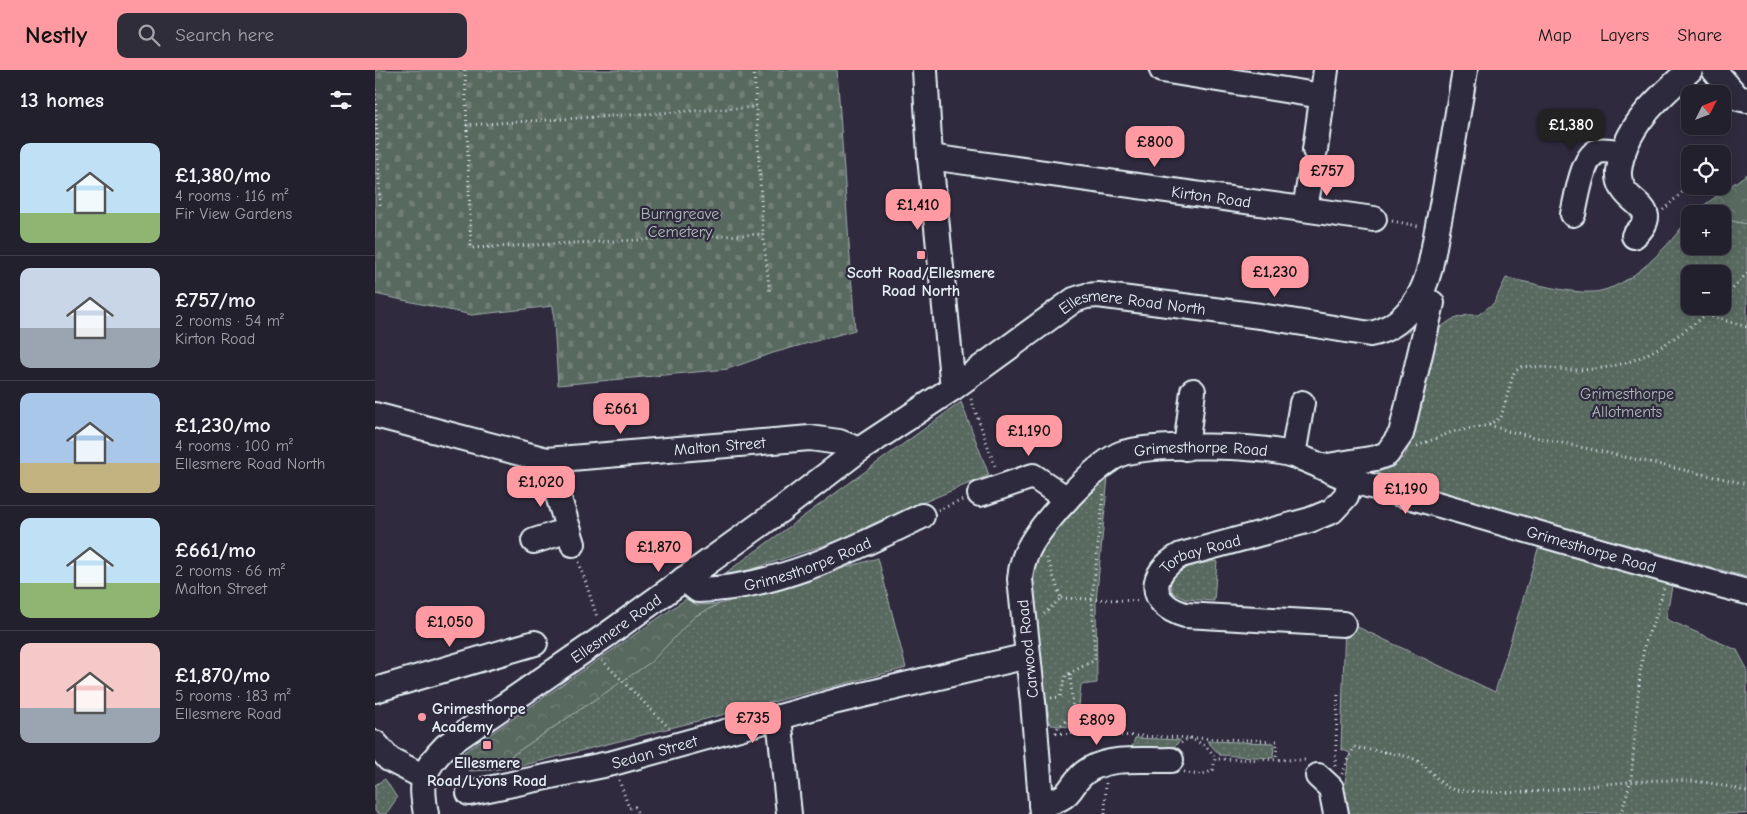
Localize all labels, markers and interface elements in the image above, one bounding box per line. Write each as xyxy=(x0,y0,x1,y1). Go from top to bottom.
search box xyxy=(117,13,467,58)
text: Nestly xyxy=(25,21,87,49)
icon: search xyxy=(135,21,163,49)
text: Search here xyxy=(175,24,274,46)
text: Map xyxy=(1538,25,1572,46)
text: Layers xyxy=(1600,25,1649,46)
text: Share xyxy=(1677,25,1722,46)
north arrow xyxy=(1681,85,1731,135)
map controls xyxy=(1681,85,1731,315)
icon: filters xyxy=(327,86,355,114)
text: 13 homes xyxy=(20,88,104,112)
pin: £1,380 xyxy=(1530,108,1612,151)
text: £1,380 xyxy=(1548,116,1594,134)
pin: £800 xyxy=(1125,126,1185,168)
text: £800 xyxy=(1136,133,1174,151)
button: locate xyxy=(1681,145,1731,195)
pin: £757 xyxy=(1297,154,1357,197)
text: £757 xyxy=(1310,162,1344,180)
icon: home xyxy=(60,163,120,223)
text: £1,380/mo xyxy=(175,163,271,187)
street label: Kirton Road xyxy=(1170,183,1252,212)
text: 4 rooms · 116 m² xyxy=(175,187,288,205)
pin: £1,410 xyxy=(877,189,959,231)
text: £1,410 xyxy=(897,196,939,214)
text: Fir View Gardens xyxy=(175,205,292,223)
park label: Burngreave Cemetery xyxy=(641,205,719,241)
button: + xyxy=(1681,205,1731,255)
marker: Scott Road/Ellesmere Road North xyxy=(915,249,927,261)
pin: £1,230 xyxy=(1234,256,1316,298)
text: £1,230 xyxy=(1253,263,1297,281)
place label: Scott Road/Ellesmere Road North xyxy=(847,264,995,300)
button: − xyxy=(1681,265,1731,315)
street label: Ellesmere Road North xyxy=(1055,287,1207,319)
icon: home xyxy=(60,288,120,348)
text: £757/mo xyxy=(175,288,256,312)
text: 2 rooms · 54 m² xyxy=(175,312,284,330)
text: Kirton Road xyxy=(175,330,255,348)
park label: Grimesthorpe Allotments xyxy=(1580,385,1674,421)
pin: £661 xyxy=(591,392,651,435)
text: £661 xyxy=(604,400,638,418)
icon: home xyxy=(60,413,120,473)
text: £1,230/mo xyxy=(175,413,271,437)
pin: £1,190 xyxy=(988,414,1070,457)
text: £1,190 xyxy=(1007,422,1051,440)
street label: Malton Street xyxy=(673,434,767,459)
text: 4 rooms · 100 m² xyxy=(175,437,293,455)
street label: Grimesthorpe Road xyxy=(1133,438,1269,460)
text: Ellesmere Road North xyxy=(175,455,325,473)
pin: £1,020 xyxy=(500,466,582,508)
pin: £1,190 xyxy=(1365,472,1447,515)
text: £1,020 xyxy=(518,473,564,491)
text: £1,190 xyxy=(1384,480,1428,498)
street label: Grimesthorpe Road xyxy=(1524,523,1658,577)
pin: £1,870 xyxy=(618,530,700,573)
street label: Torbay Road xyxy=(1156,531,1243,577)
street label: Grimesthorpe Road xyxy=(742,534,874,595)
icon: home xyxy=(60,538,120,598)
text: £661/mo xyxy=(175,538,256,562)
text: £1,870 xyxy=(637,538,681,556)
text: 2 rooms · 66 m² xyxy=(175,562,285,580)
text: Malton Street xyxy=(175,580,267,598)
street label: Ellesmere Road xyxy=(568,591,665,667)
street label: Carwood Road xyxy=(1014,599,1042,699)
pin: £1,050 xyxy=(409,606,491,648)
text: £1,050 xyxy=(427,613,473,631)
icon: home xyxy=(60,663,120,723)
text: £1,870/mo xyxy=(175,663,270,687)
text: 5 rooms · 183 m² xyxy=(175,687,291,705)
place label: Grimesthorpe Academy xyxy=(432,700,526,736)
pin: £735 xyxy=(723,702,783,744)
pin: £809 xyxy=(1067,704,1127,746)
text: Ellesmere Road xyxy=(175,705,282,723)
text: £735 xyxy=(736,709,770,727)
marker: Grimesthorpe Academy xyxy=(416,711,428,723)
text: £809 xyxy=(1079,711,1115,729)
street label: Sedan Street xyxy=(610,732,700,773)
marker: Ellesmere Road/Lyons Road xyxy=(481,739,493,751)
place label: Ellesmere Road/Lyons Road xyxy=(427,754,547,790)

